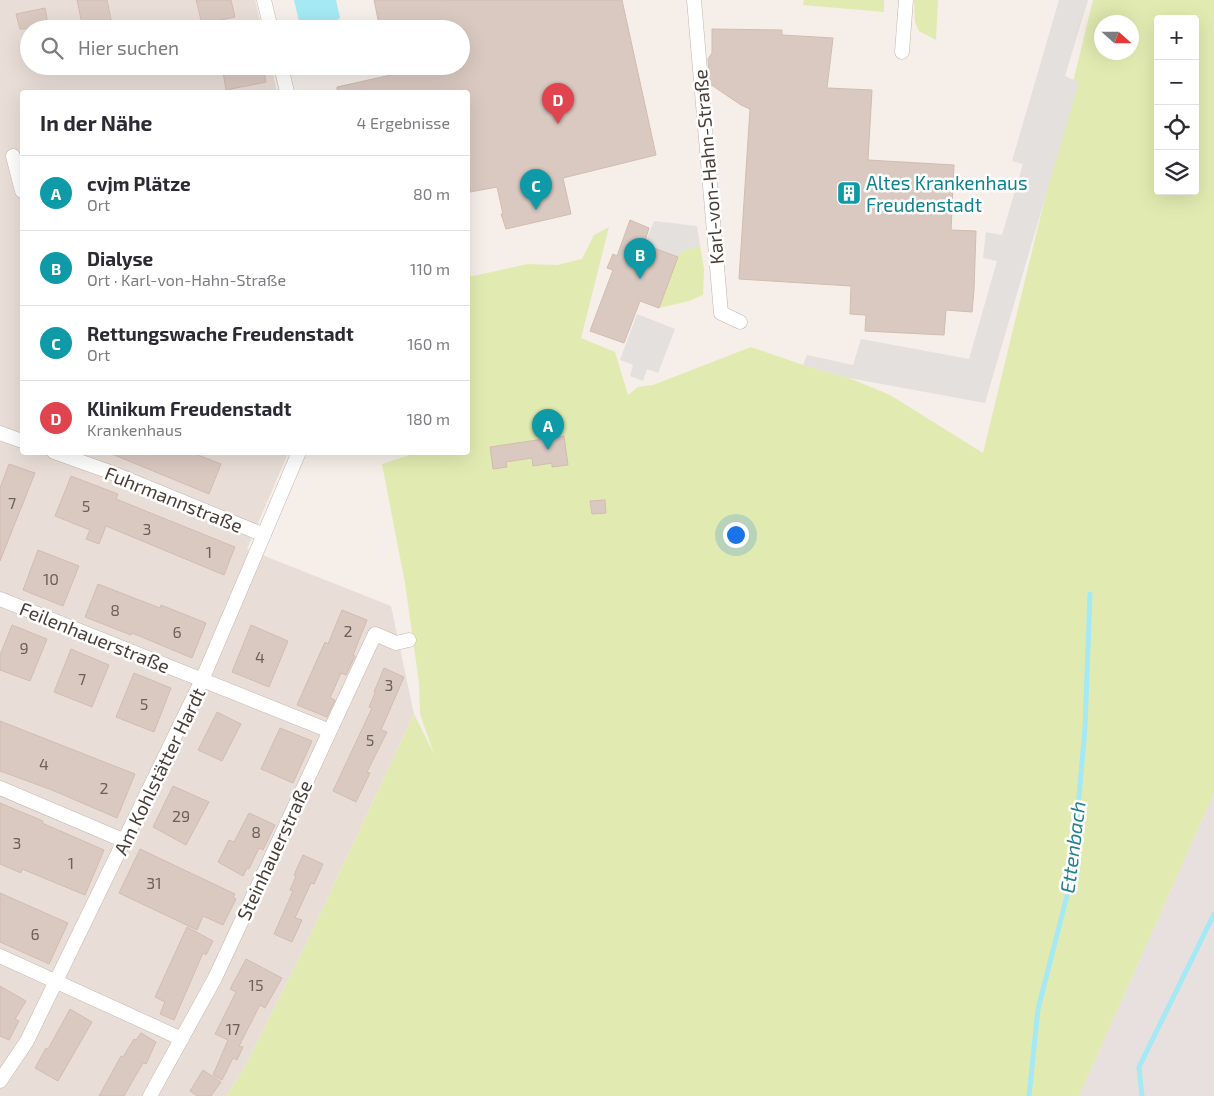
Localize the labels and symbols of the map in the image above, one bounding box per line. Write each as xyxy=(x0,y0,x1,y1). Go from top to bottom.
north arrow xyxy=(1094,15,1139,60)
street label: Karl-von-Hahn-Straße xyxy=(688,68,728,266)
pin: D xyxy=(542,83,574,124)
pin: C xyxy=(520,169,552,210)
place label: Altes Krankenhaus Freudenstadt xyxy=(866,171,1028,216)
building icon: Altes Krankenhaus Freudenstadt xyxy=(836,180,862,206)
pin: B xyxy=(624,238,656,279)
pin: A xyxy=(532,409,564,450)
street label: Fuhrmannstraße xyxy=(102,461,246,537)
house number: 7 xyxy=(8,493,16,512)
house number: 5 xyxy=(82,496,90,515)
house number: 3 xyxy=(143,519,151,538)
your location xyxy=(723,522,749,548)
house number: 1 xyxy=(206,542,212,561)
house number: 10 xyxy=(43,569,59,588)
street label: Feilenhauerstraße xyxy=(17,596,173,678)
house number: 8 xyxy=(110,600,120,619)
house number: 2 xyxy=(344,621,353,640)
house number: 6 xyxy=(172,622,182,641)
house number: 9 xyxy=(19,638,29,657)
house number: 4 xyxy=(255,647,265,666)
house number: 7 xyxy=(78,669,86,688)
house number: 3 xyxy=(385,675,393,694)
street label: Am Kohlstätter Hardt xyxy=(108,684,210,858)
house number: 5 xyxy=(140,694,148,713)
house number: 5 xyxy=(366,730,374,749)
house number: 4 xyxy=(39,754,49,773)
street label: Steinhauerstraße xyxy=(231,776,317,924)
house number: 2 xyxy=(100,778,109,797)
water label: Ettenbach xyxy=(1054,800,1090,894)
house number: 29 xyxy=(172,806,190,825)
house number: 8 xyxy=(251,822,261,841)
house number: 3 xyxy=(13,833,21,852)
house number: 1 xyxy=(68,853,74,872)
house number: 31 xyxy=(146,873,162,892)
house number: 6 xyxy=(30,924,40,943)
house number: 15 xyxy=(249,975,263,994)
house number: 17 xyxy=(226,1019,240,1038)

